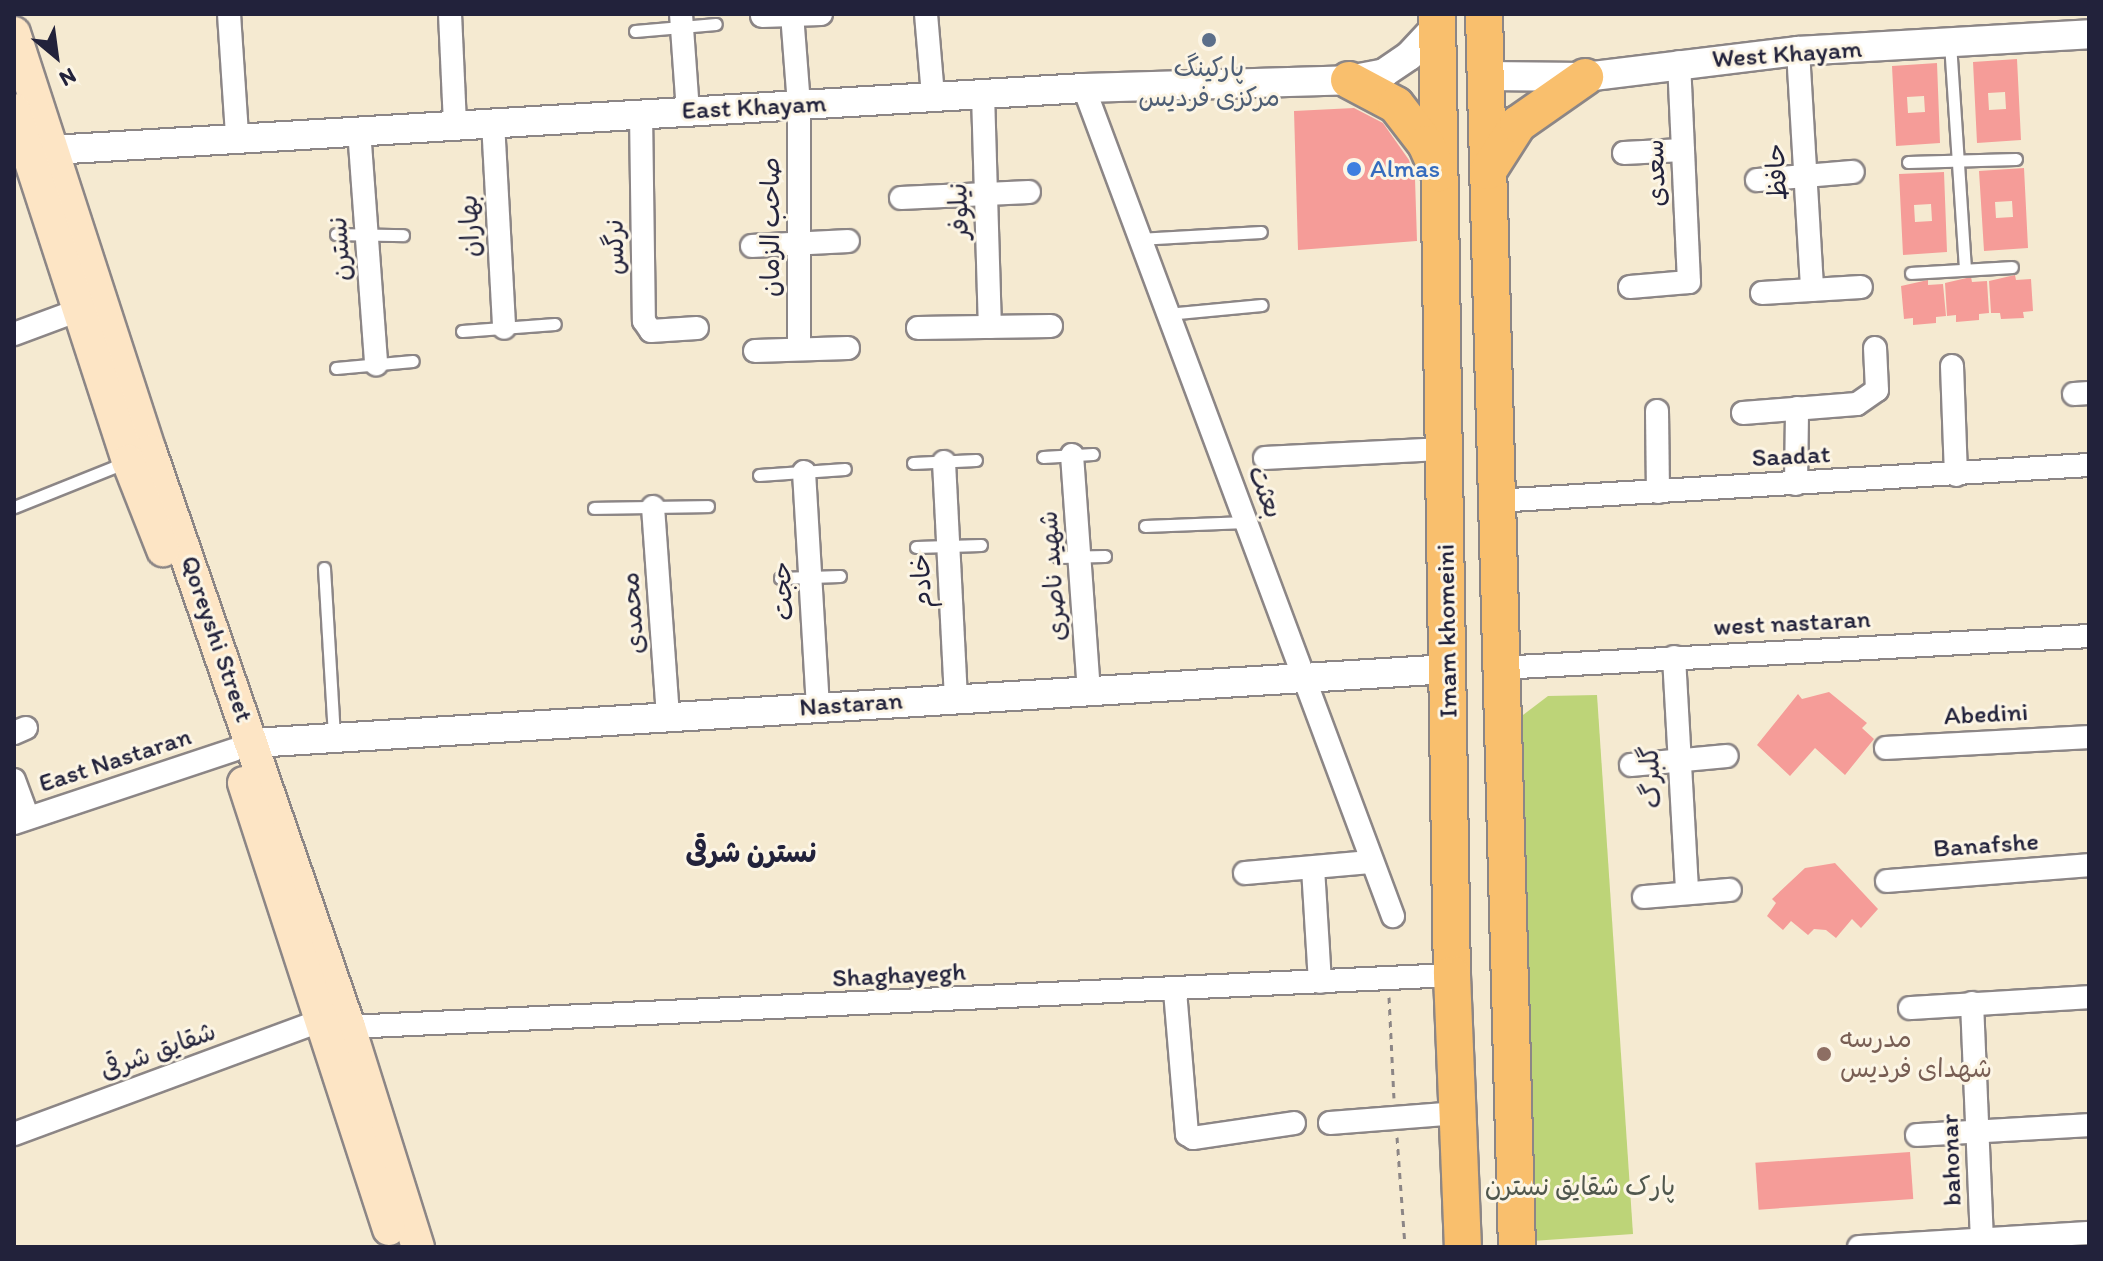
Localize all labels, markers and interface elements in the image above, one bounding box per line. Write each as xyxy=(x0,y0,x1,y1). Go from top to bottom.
north arrow xyxy=(16,16,96,96)
marker: پارکینگ مرکزی فردیس xyxy=(1200,31,1218,49)
street label: West Khayam xyxy=(1710,33,1864,75)
place label: پارکینگ مرکزی فردیس xyxy=(1138,52,1280,114)
text: N xyxy=(55,62,81,93)
street label: East Khayam xyxy=(680,88,828,126)
street label: سعدی xyxy=(1639,139,1673,207)
street label: حافظ xyxy=(1760,143,1794,201)
place label: Almas xyxy=(1370,153,1440,185)
street label: صاحب الزمان xyxy=(755,157,787,297)
marker: Almas xyxy=(1345,160,1363,178)
street label: نیلوفر xyxy=(942,182,976,240)
street label: بهاران xyxy=(453,194,487,258)
street label: نسترن xyxy=(322,216,358,282)
street label: نرگس xyxy=(599,219,631,275)
street label: Saadat xyxy=(1751,438,1831,474)
street label: بعثت xyxy=(1241,461,1289,523)
street label: شهید ناصری xyxy=(1033,510,1073,642)
street label: Imam khomeini xyxy=(1430,544,1464,718)
street label: Qoreyshi Street xyxy=(174,552,260,726)
street label: خادم xyxy=(905,553,939,609)
street label: حجت xyxy=(766,560,800,622)
street label: محمدی xyxy=(615,571,651,655)
street label: west nastaran xyxy=(1713,603,1871,643)
street label: Nastaran xyxy=(798,685,904,723)
street label: Abedini xyxy=(1943,696,2029,732)
street label: East Nastaran xyxy=(35,721,195,799)
street label: گلبرگ xyxy=(1634,745,1668,809)
street label: Banafshe xyxy=(1932,826,2040,864)
district label: نسترن شرقی xyxy=(686,835,816,869)
street label: Shaghayegh xyxy=(831,956,967,994)
street label: شقایق شرقی xyxy=(96,1016,220,1086)
place label: مدرسه شهدای فردیس xyxy=(1840,1023,1992,1084)
marker: مدرسه شهدای فردیس xyxy=(1815,1045,1833,1063)
street label: bahonar xyxy=(1934,1113,1968,1207)
park label: پارک شقایق نسترن xyxy=(1485,1171,1675,1203)

